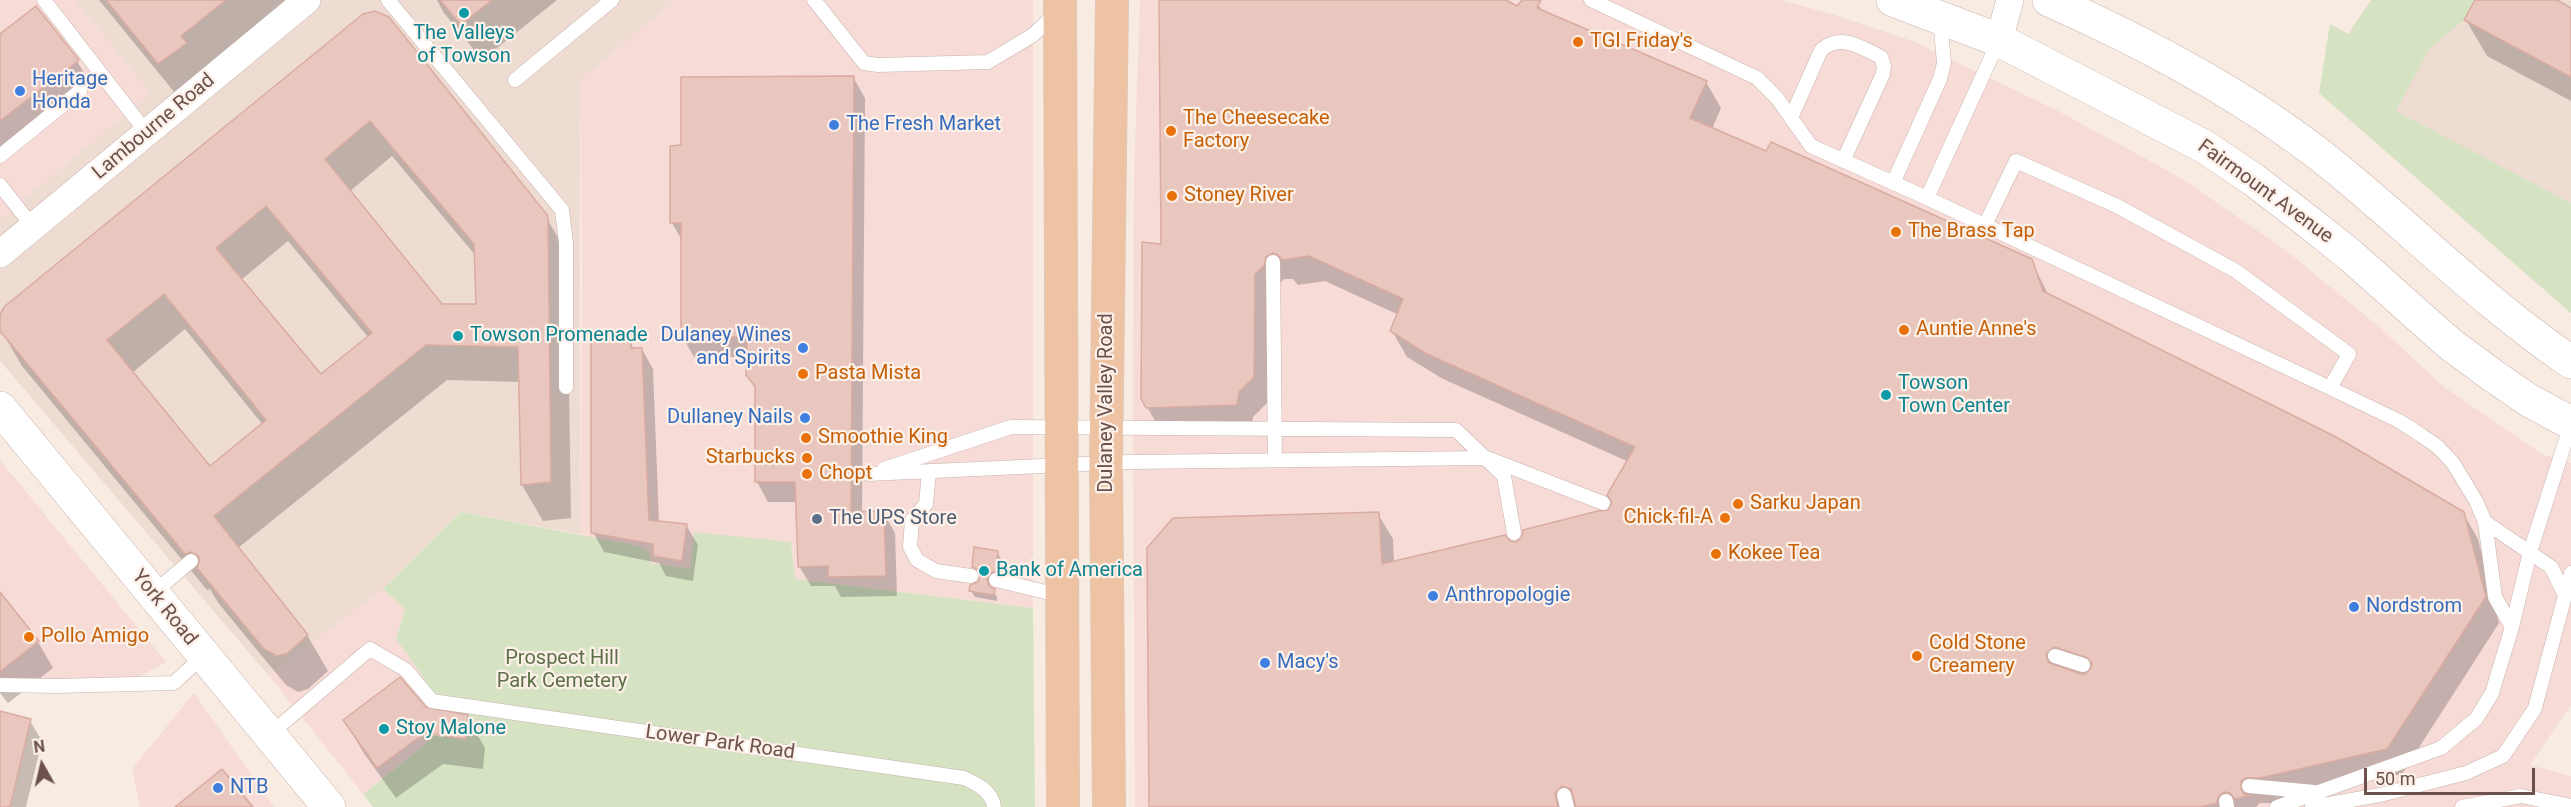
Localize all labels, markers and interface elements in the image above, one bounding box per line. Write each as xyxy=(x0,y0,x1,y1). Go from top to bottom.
marker: The Valleys of Towson xyxy=(457,6,471,20)
place label: The Valleys of Towson xyxy=(413,22,515,69)
place label: TGI Friday's xyxy=(1590,30,1693,54)
marker: TGI Friday's xyxy=(1571,35,1585,49)
place label: Heritage Honda xyxy=(32,68,108,115)
street label: Lambourne Road xyxy=(88,69,220,185)
marker: Heritage Honda xyxy=(13,84,27,98)
place label: The Cheesecake Factory xyxy=(1183,107,1330,154)
place label: The Fresh Market xyxy=(846,113,1001,137)
marker: The Fresh Market xyxy=(827,118,841,132)
marker: The Cheesecake Factory xyxy=(1164,124,1178,138)
street label: Fairmount Avenue xyxy=(2193,135,2337,249)
place label: Stoney River xyxy=(1184,184,1294,208)
marker: Stoney River xyxy=(1165,189,1179,203)
place label: The Brass Tap xyxy=(1908,220,2035,244)
marker: The Brass Tap xyxy=(1889,225,1903,239)
street label: Dulaney Valley Road xyxy=(1095,313,1119,493)
place label: Auntie Anne's xyxy=(1916,318,2037,342)
marker: Auntie Anne's xyxy=(1897,323,1911,337)
place label: Towson Promenade xyxy=(470,324,648,348)
place label: Dulaney Wines and Spirits xyxy=(661,324,791,371)
marker: Towson Promenade xyxy=(451,329,465,343)
marker: Dulaney Wines and Spirits xyxy=(796,341,810,355)
place label: Pasta Mista xyxy=(815,362,921,386)
marker: Pasta Mista xyxy=(796,367,810,381)
place label: Towson Town Center xyxy=(1898,372,2010,419)
marker: Towson Town Center xyxy=(1879,388,1893,402)
place label: Dullaney Nails xyxy=(667,406,793,430)
marker: Dullaney Nails xyxy=(798,411,812,425)
place label: Smoothie King xyxy=(818,426,948,450)
marker: Smoothie King xyxy=(799,431,813,445)
place label: Starbucks xyxy=(706,446,795,470)
marker: Starbucks xyxy=(800,451,814,465)
place label: Chopt xyxy=(819,462,872,486)
marker: Chopt xyxy=(800,467,814,481)
place label: Sarku Japan xyxy=(1750,492,1861,516)
marker: Sarku Japan xyxy=(1731,497,1745,511)
place label: Chick-fil-A xyxy=(1623,506,1713,530)
place label: The UPS Store xyxy=(829,507,957,531)
marker: Chick-fil-A xyxy=(1718,511,1732,525)
marker: The UPS Store xyxy=(810,512,824,526)
place label: Kokee Tea xyxy=(1728,542,1820,566)
marker: Kokee Tea xyxy=(1709,547,1723,561)
place label: Bank of America xyxy=(996,559,1143,583)
marker: Bank of America xyxy=(977,564,991,578)
street label: York Road xyxy=(126,565,202,651)
place label: Anthropologie xyxy=(1445,584,1570,608)
marker: Anthropologie xyxy=(1426,589,1440,603)
place label: Nordstrom xyxy=(2366,595,2462,619)
marker: Nordstrom xyxy=(2347,600,2361,614)
place label: Pollo Amigo xyxy=(41,625,149,649)
marker: Pollo Amigo xyxy=(22,630,36,644)
place label: Cold Stone Creamery xyxy=(1929,632,2026,679)
park label: Prospect Hill Park Cemetery xyxy=(497,647,627,694)
marker: Cold Stone Creamery xyxy=(1910,649,1924,663)
place label: Macy's xyxy=(1277,651,1338,675)
marker: Macy's xyxy=(1258,656,1272,670)
place label: Stoy Malone xyxy=(396,717,506,741)
street label: Lower Park Road xyxy=(644,721,796,765)
marker: Stoy Malone xyxy=(377,722,391,736)
north arrow xyxy=(12,735,72,795)
text: N xyxy=(33,736,46,757)
scale bar xyxy=(2367,756,2538,794)
text: 50 m xyxy=(2375,768,2415,789)
place label: NTB xyxy=(230,776,268,800)
marker: NTB xyxy=(211,781,225,795)

